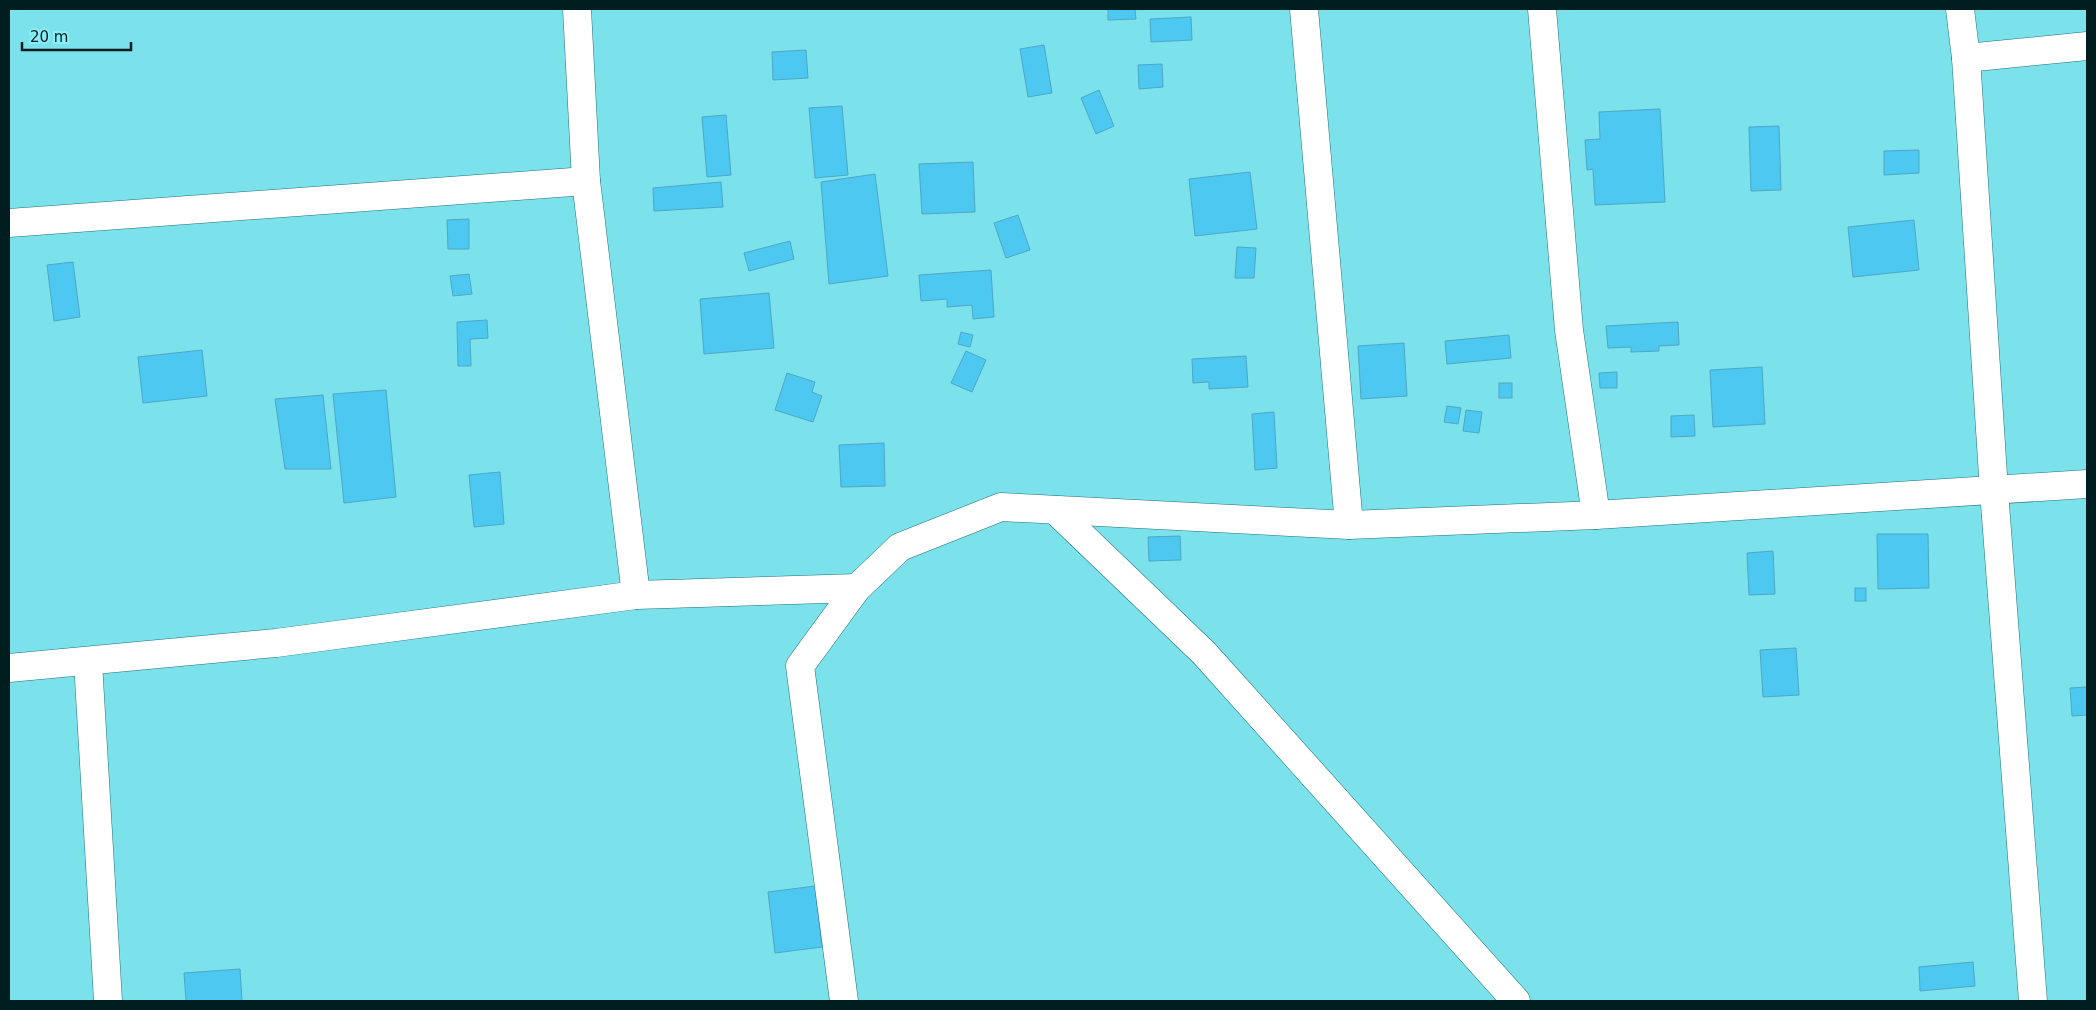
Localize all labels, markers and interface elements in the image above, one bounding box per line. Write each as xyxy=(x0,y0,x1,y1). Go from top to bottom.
scale bar xyxy=(22,20,131,52)
text: 20 m xyxy=(30,28,68,46)

